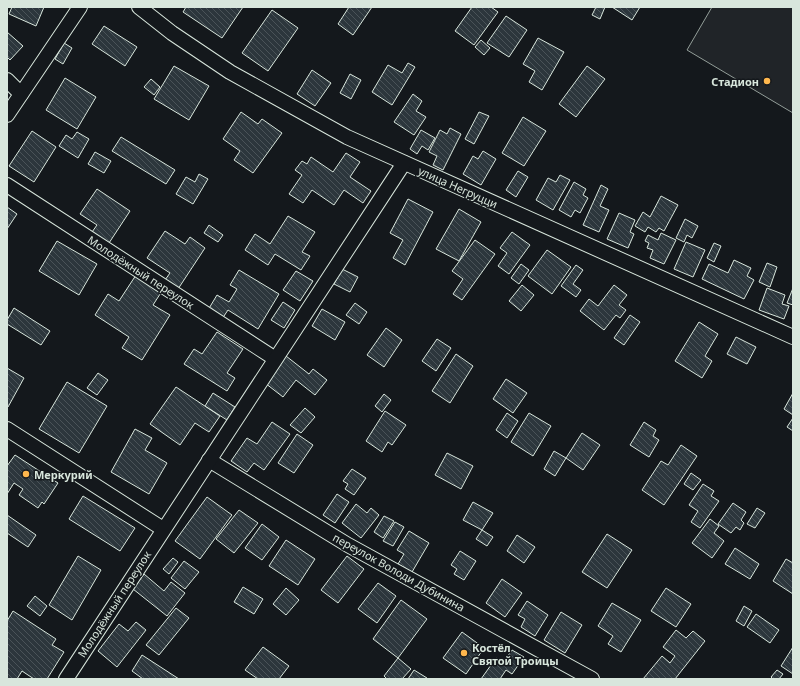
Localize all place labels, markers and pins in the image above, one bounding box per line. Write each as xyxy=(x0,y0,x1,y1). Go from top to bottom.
place label: Стадион xyxy=(711,74,759,89)
marker: Стадион xyxy=(762,76,772,86)
place label: Меркурий xyxy=(34,467,93,482)
marker: Меркурий xyxy=(21,469,31,479)
place label: Костёл Святой Троицы xyxy=(472,640,559,668)
marker: Костёл Святой Троицы xyxy=(459,648,469,658)

